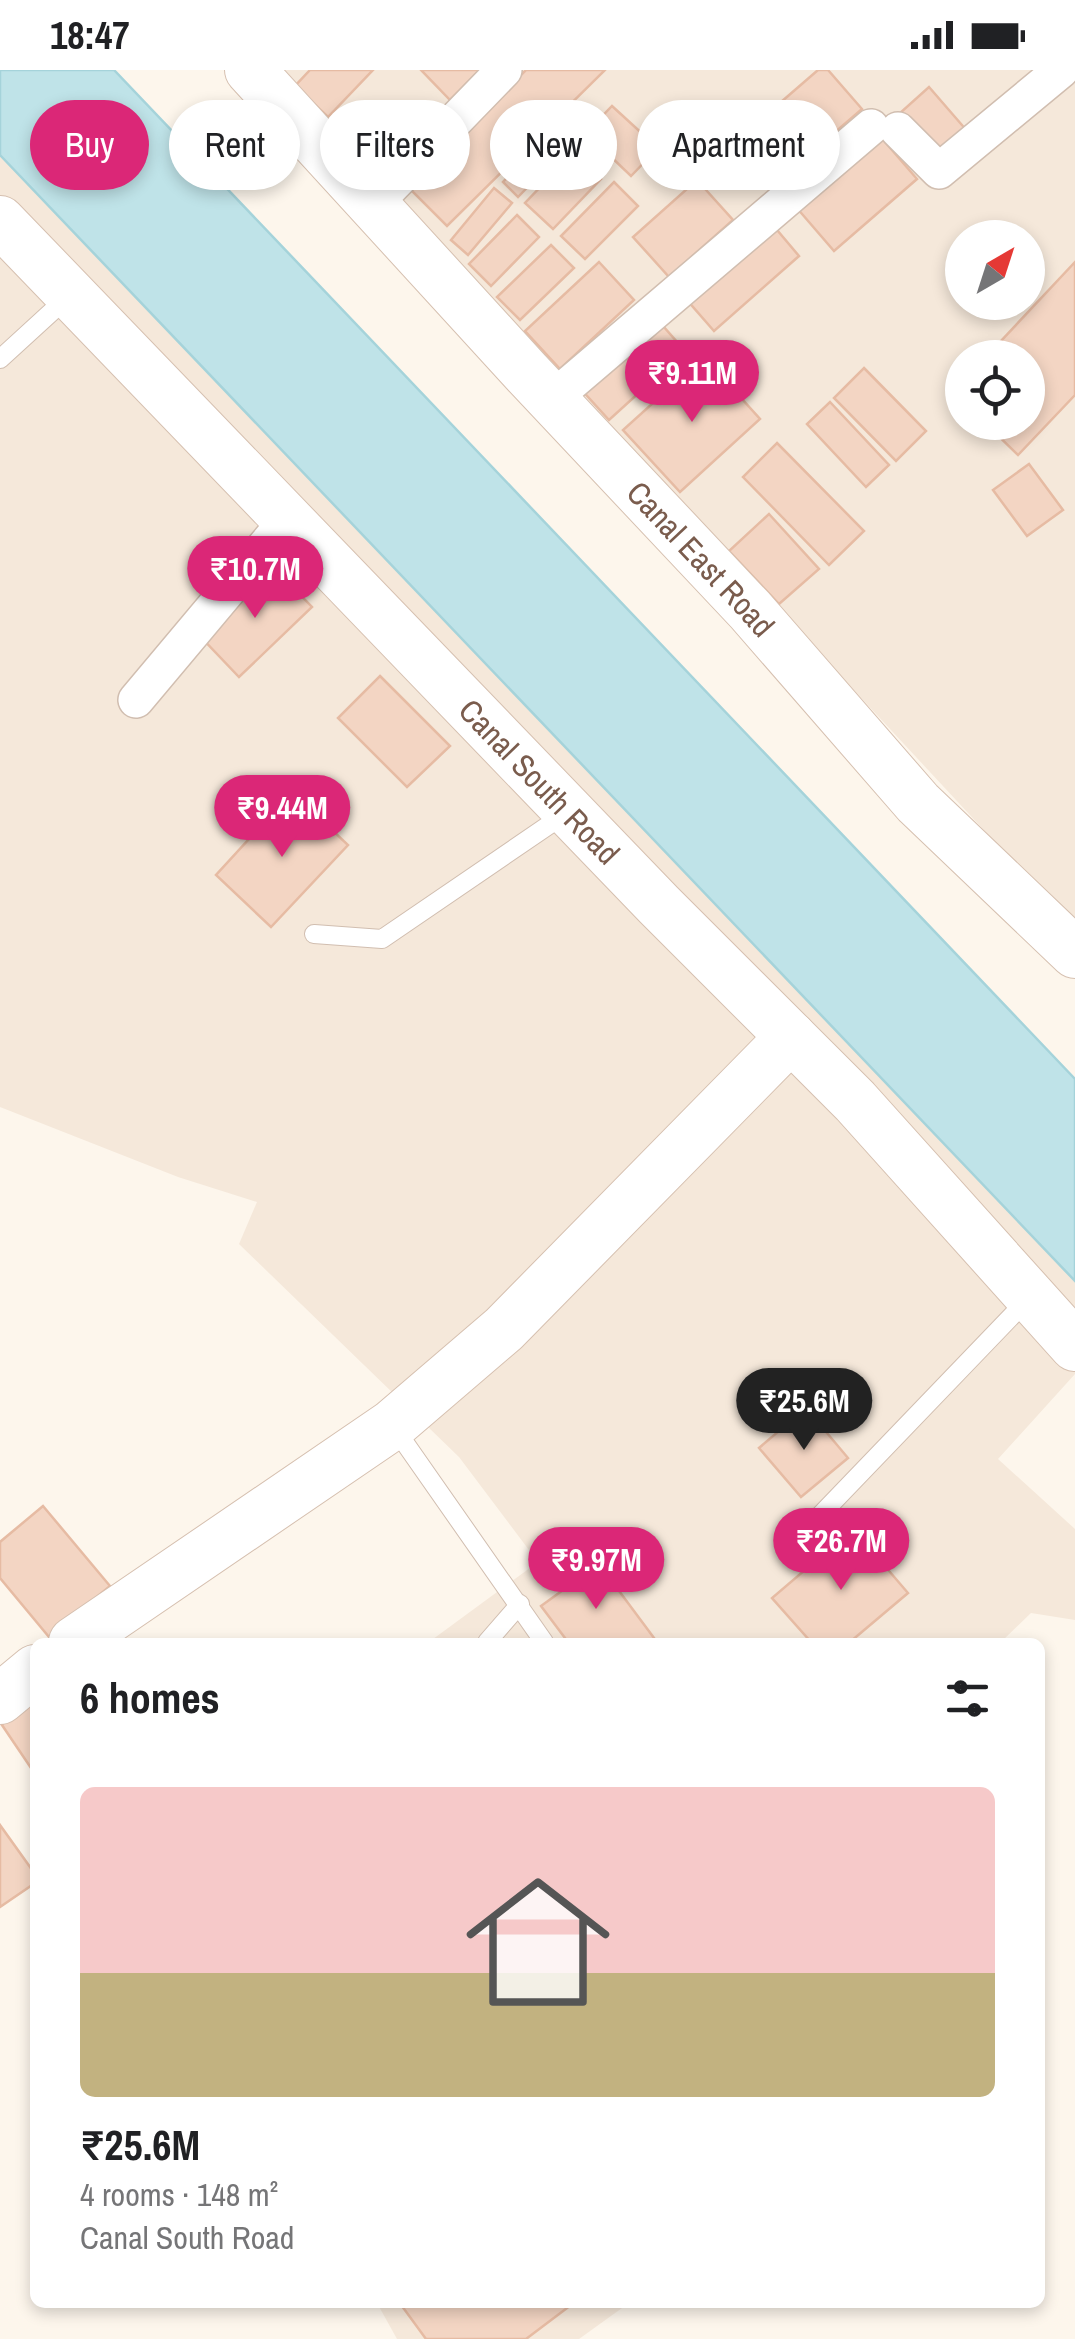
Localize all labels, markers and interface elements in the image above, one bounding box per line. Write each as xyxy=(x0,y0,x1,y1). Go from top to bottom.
text: 18:47 xyxy=(50,10,130,61)
chip: Buy xyxy=(30,100,149,190)
chip: Rent xyxy=(169,100,300,190)
chip: Filters xyxy=(320,100,470,190)
chip: New xyxy=(490,100,617,190)
chip: Apartment xyxy=(637,100,840,190)
north arrow xyxy=(945,220,1045,320)
map controls xyxy=(945,220,1045,440)
pin: ₹9.11M xyxy=(611,340,773,425)
button: locate xyxy=(945,340,1045,440)
text: ₹9.11M xyxy=(647,351,737,394)
street label: Canal East Road xyxy=(618,471,785,645)
pin: ₹10.7M xyxy=(174,536,336,621)
text: ₹10.7M xyxy=(209,547,301,590)
street label: Canal South Road xyxy=(450,689,630,873)
pin: ₹9.44M xyxy=(201,775,363,860)
text: ₹9.44M xyxy=(236,786,328,829)
pin: ₹25.6M xyxy=(723,1368,885,1453)
text: ₹25.6M xyxy=(758,1379,850,1422)
pin: ₹26.7M xyxy=(760,1508,922,1593)
text: ₹26.7M xyxy=(795,1519,887,1562)
pin: ₹9.97M xyxy=(515,1527,677,1612)
text: ₹9.97M xyxy=(550,1538,642,1581)
text: 6 homes xyxy=(80,1670,220,1726)
icon: filters xyxy=(940,1671,995,1726)
icon: home xyxy=(448,1852,628,2032)
text: ₹25.6M xyxy=(80,2117,200,2173)
text: 4 rooms · 148 m² xyxy=(80,2173,278,2216)
text: Canal South Road xyxy=(80,2216,294,2259)

